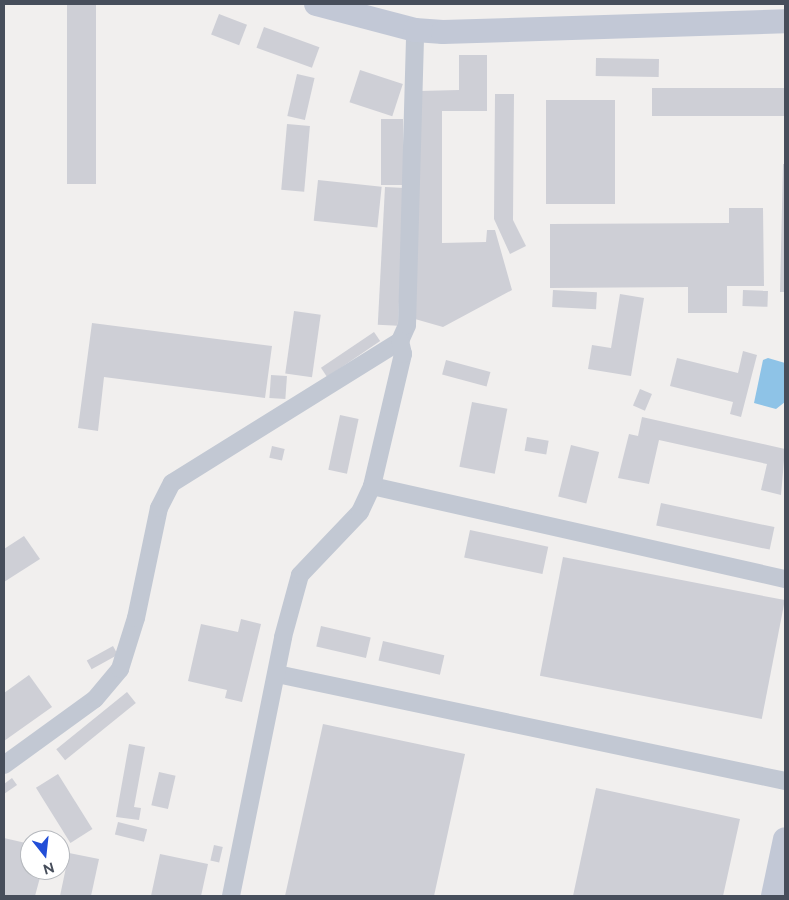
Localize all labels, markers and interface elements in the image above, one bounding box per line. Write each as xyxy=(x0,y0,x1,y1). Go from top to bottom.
north arrow xyxy=(20,830,70,880)
text: N xyxy=(42,859,56,878)

